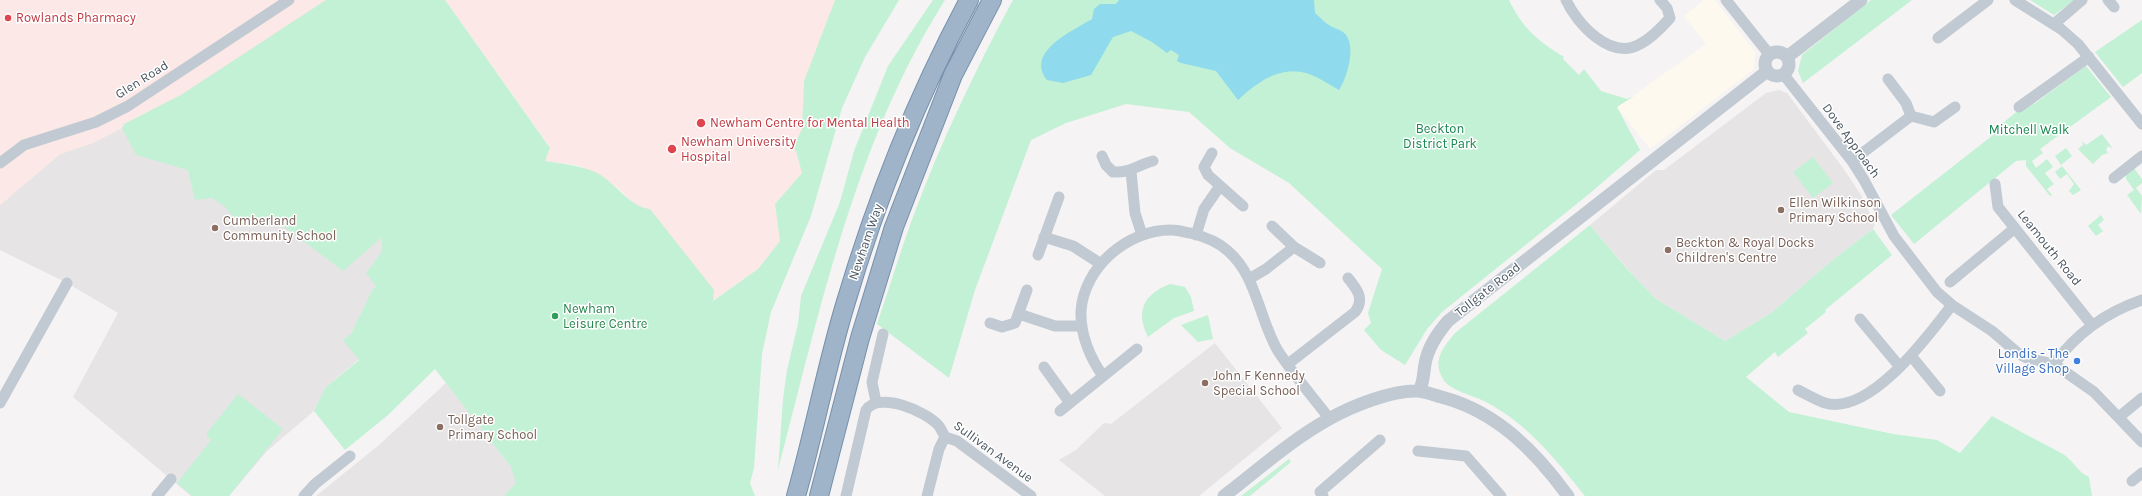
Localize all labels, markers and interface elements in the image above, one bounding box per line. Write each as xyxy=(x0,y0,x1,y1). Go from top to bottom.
place label: Rowlands Pharmacy xyxy=(16,10,136,26)
marker: Rowlands Pharmacy xyxy=(3,13,13,23)
street label: Glen Road xyxy=(113,58,171,102)
street label: Dove Approach xyxy=(1819,101,1883,181)
place label: Newham Centre for Mental Health xyxy=(710,115,910,131)
marker: Newham Centre for Mental Health xyxy=(695,117,707,129)
park label: Beckton District Park xyxy=(1403,121,1477,152)
park label: Mitchell Walk xyxy=(1989,122,2069,138)
place label: Newham University Hospital xyxy=(681,134,796,165)
marker: Newham University Hospital xyxy=(666,143,678,155)
place label: Ellen Wilkinson Primary School xyxy=(1789,195,1881,226)
street label: Newham Way xyxy=(846,202,886,282)
marker: Ellen Wilkinson Primary School xyxy=(1776,205,1786,215)
street label: Leamouth Road xyxy=(2014,207,2084,289)
place label: Cumberland Community School xyxy=(223,213,336,244)
marker: Cumberland Community School xyxy=(210,223,220,233)
place label: Beckton & Royal Docks Children's Centre xyxy=(1676,235,1814,266)
marker: Beckton & Royal Docks Children's Centre xyxy=(1663,245,1673,255)
street label: Tollgate Road xyxy=(1452,260,1524,320)
place label: Newham Leisure Centre xyxy=(563,301,648,332)
marker: Newham Leisure Centre xyxy=(550,311,560,321)
place label: Londis - The Village Shop xyxy=(1996,346,2069,377)
marker: Londis - The Village Shop xyxy=(2072,356,2082,366)
place label: John F Kennedy Special School xyxy=(1213,368,1305,399)
marker: John F Kennedy Special School xyxy=(1200,378,1210,388)
place label: Tollgate Primary School xyxy=(448,412,537,443)
street label: Sullivan Avenue xyxy=(950,418,1036,486)
marker: Tollgate Primary School xyxy=(435,422,445,432)

